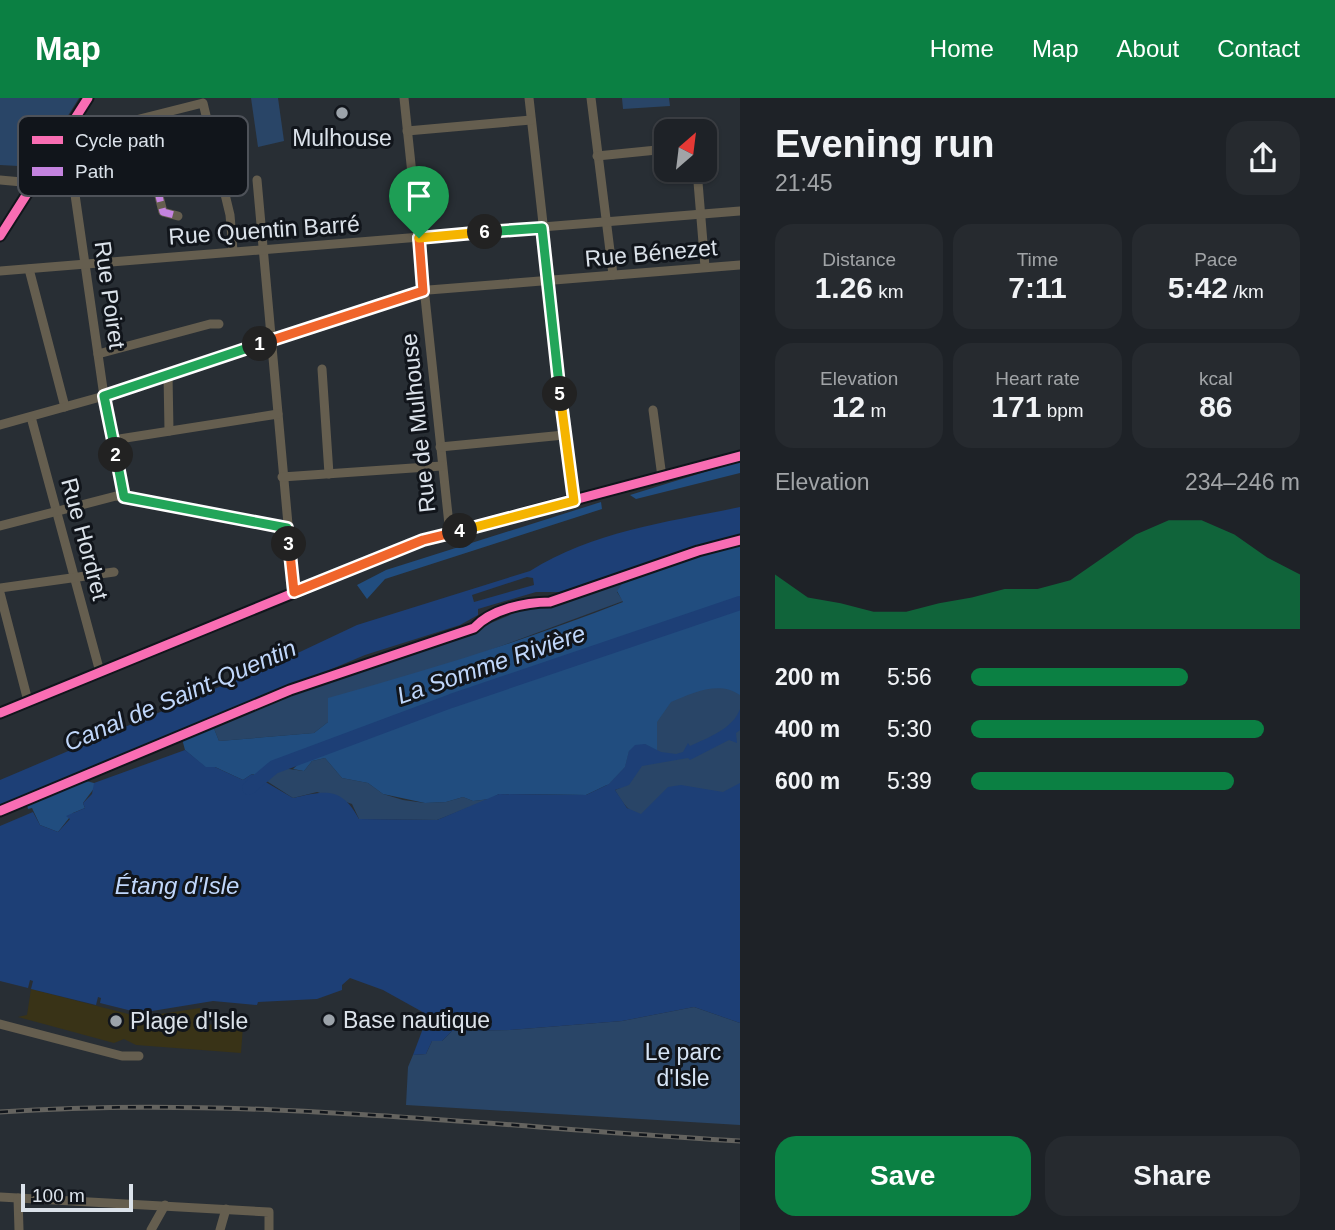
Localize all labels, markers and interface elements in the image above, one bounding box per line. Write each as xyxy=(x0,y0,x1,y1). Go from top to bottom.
text: Map xyxy=(35,30,101,67)
text: Home xyxy=(930,35,994,62)
text: Map xyxy=(1032,35,1079,62)
text: About xyxy=(1117,35,1179,62)
text: Contact xyxy=(1217,35,1300,62)
marker: Mulhouse xyxy=(334,105,350,121)
legend xyxy=(18,116,248,196)
north arrow xyxy=(654,119,718,182)
map controls xyxy=(654,119,717,182)
button: share xyxy=(1226,121,1300,195)
text: Evening run xyxy=(775,123,995,165)
place label: Mulhouse xyxy=(292,125,392,151)
text: Cycle path xyxy=(75,130,165,151)
text: Path xyxy=(75,161,114,182)
pin xyxy=(389,166,449,238)
text: 21:45 xyxy=(775,170,833,196)
icon: arrive xyxy=(400,177,438,215)
street label: Rue Quentin Barré xyxy=(167,210,361,250)
pin: 6 xyxy=(468,214,503,250)
text: 6 xyxy=(479,221,490,242)
street label: Rue Bénezet xyxy=(584,234,719,272)
street label: Rue Poiret xyxy=(90,239,131,351)
text: Distance xyxy=(822,249,896,270)
text: Time xyxy=(1017,249,1058,270)
text: Pace xyxy=(1194,249,1237,270)
text: 1.26 xyxy=(815,271,873,304)
text: 7:11 xyxy=(1008,271,1067,304)
text: 5:42 xyxy=(1168,271,1228,304)
text: km xyxy=(873,281,904,302)
text: /km xyxy=(1228,281,1264,302)
pin: 1 xyxy=(243,327,278,362)
street label: Rue de Mulhouse xyxy=(396,332,440,514)
text: 1 xyxy=(254,333,265,354)
text: Elevation xyxy=(820,368,898,389)
text: Heart rate xyxy=(995,368,1080,389)
text: kcal xyxy=(1199,368,1233,389)
pin: 5 xyxy=(542,376,578,412)
text: 5 xyxy=(554,383,565,404)
text: 12 xyxy=(832,390,865,423)
text: 171 xyxy=(991,390,1041,423)
text: 86 xyxy=(1199,390,1233,423)
text: m xyxy=(865,400,886,421)
text: bpm xyxy=(1041,400,1084,421)
pin: 2 xyxy=(99,438,134,472)
text: 2 xyxy=(110,444,121,465)
text: Elevation xyxy=(775,469,870,495)
text: 234–246 m xyxy=(1185,469,1300,495)
street label: Rue Hordret xyxy=(56,475,114,603)
pin: 4 xyxy=(442,514,477,548)
text: 4 xyxy=(454,520,465,541)
pin: 3 xyxy=(272,526,306,562)
text: 3 xyxy=(283,533,294,554)
water label: La Somme Rivière xyxy=(393,619,589,709)
water label: Canal de Saint-Quentin xyxy=(60,634,300,756)
text: 200 m xyxy=(775,664,840,690)
text: 5:56 xyxy=(887,664,932,690)
text: 400 m xyxy=(775,716,840,742)
text: 5:30 xyxy=(887,716,932,742)
text: 600 m xyxy=(775,768,840,794)
text: 5:39 xyxy=(887,768,932,794)
water label: Étang d'Isle xyxy=(115,872,239,899)
place label: Base nautique xyxy=(343,1007,490,1033)
place label: Plage d'Isle xyxy=(130,1008,248,1034)
marker: Base nautique xyxy=(321,1012,337,1028)
marker: Plage d'Isle xyxy=(108,1013,124,1029)
park label: Le parc d'Isle xyxy=(645,1039,721,1091)
button: Save xyxy=(775,1136,1031,1216)
button: Share xyxy=(1045,1136,1300,1216)
scale bar xyxy=(21,1181,133,1213)
text: 100 m xyxy=(32,1185,85,1206)

